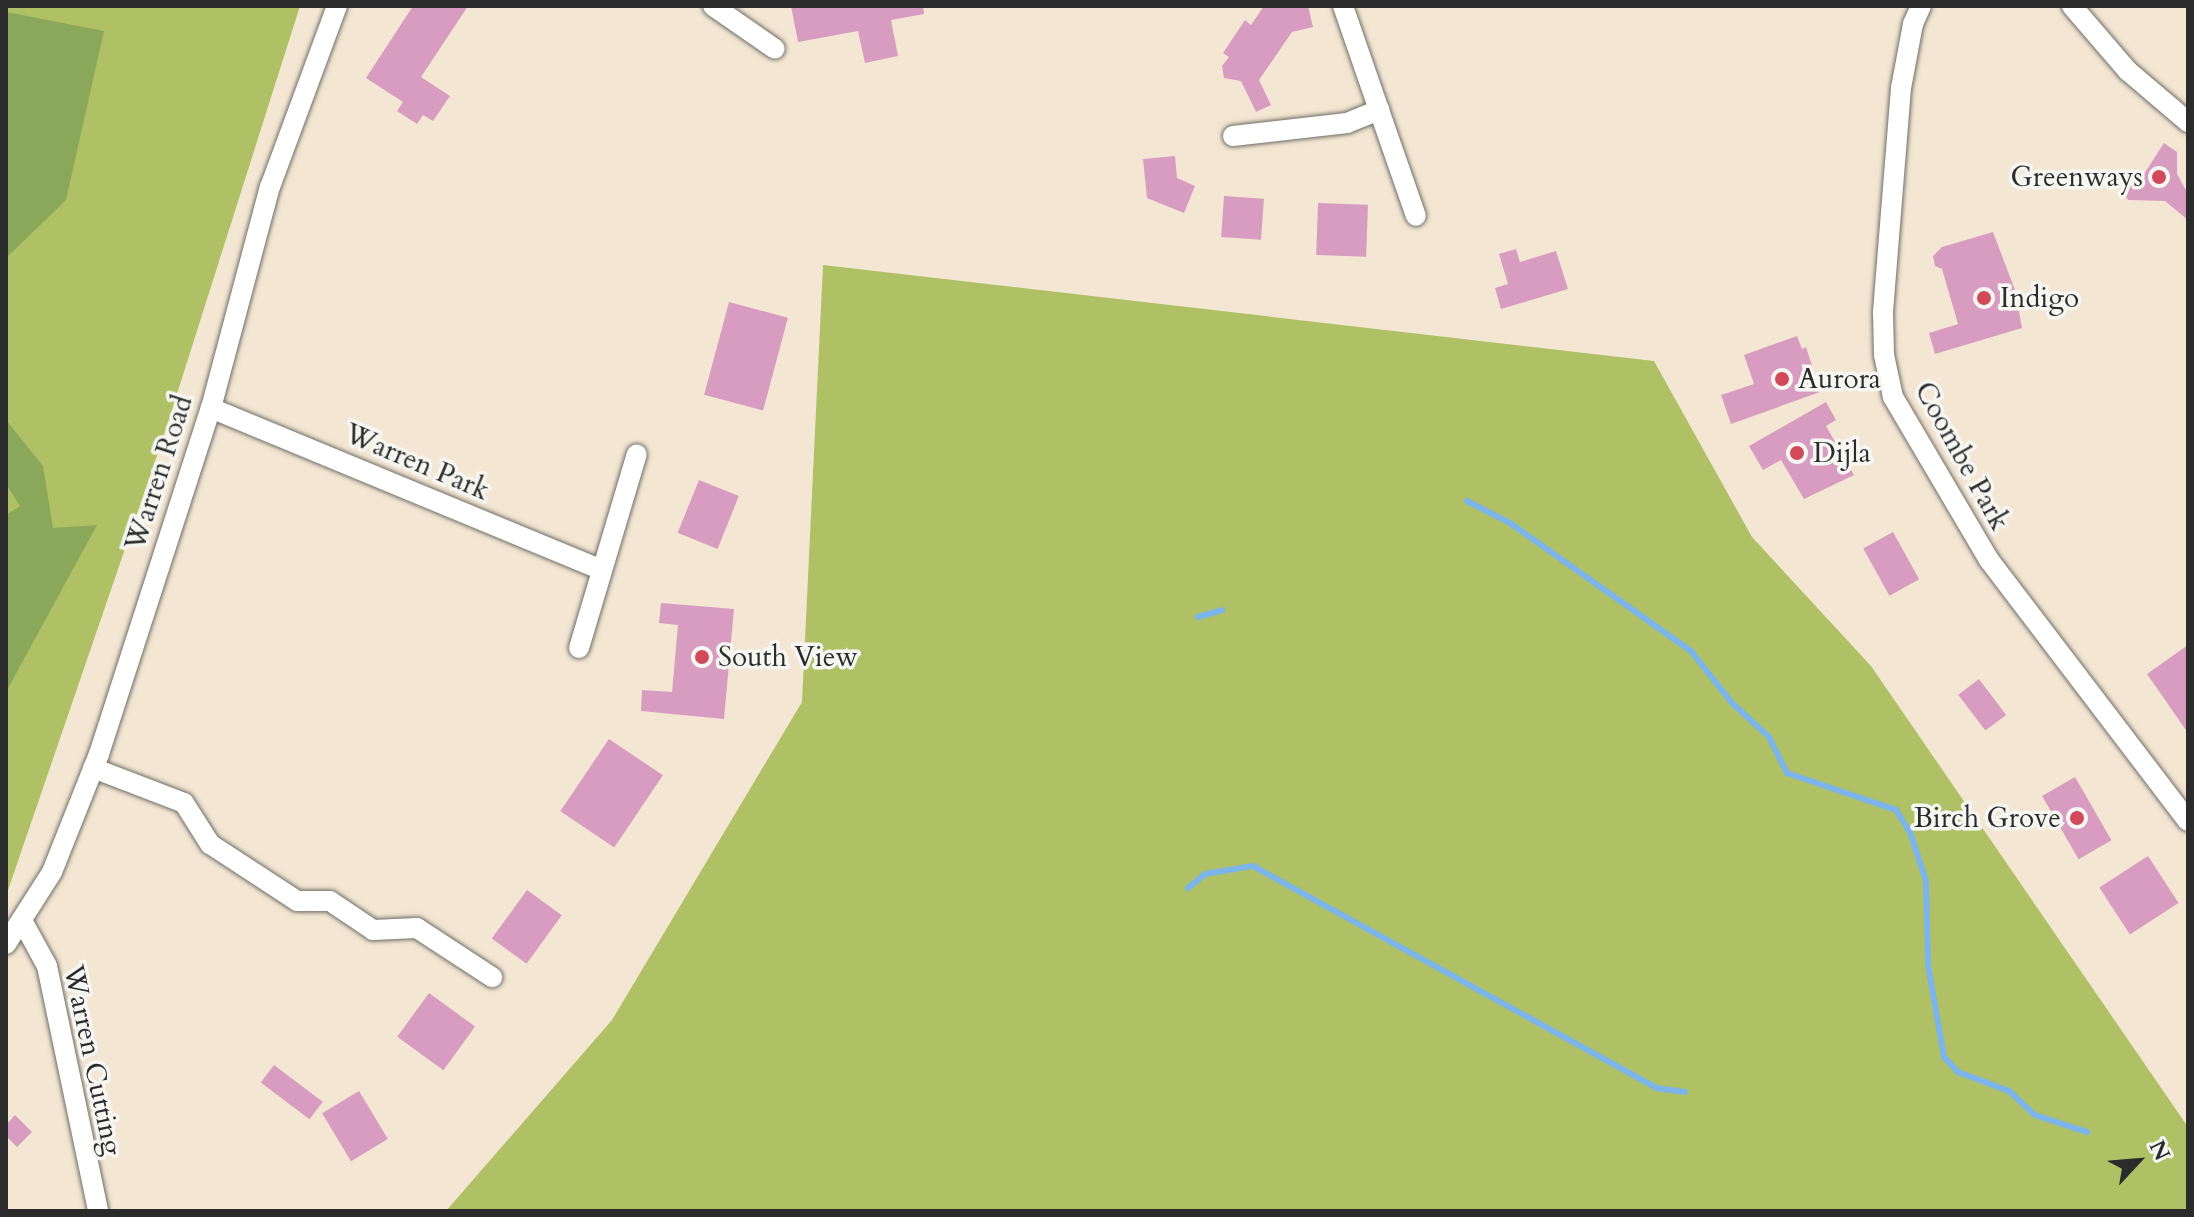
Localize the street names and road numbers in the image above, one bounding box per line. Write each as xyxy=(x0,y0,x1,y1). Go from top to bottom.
street label: Coombe Park xyxy=(1907,376,2017,536)
street label: Warren Road xyxy=(118,391,200,555)
street label: Warren Park xyxy=(340,417,494,507)
street label: Warren Cutting xyxy=(56,962,130,1158)

